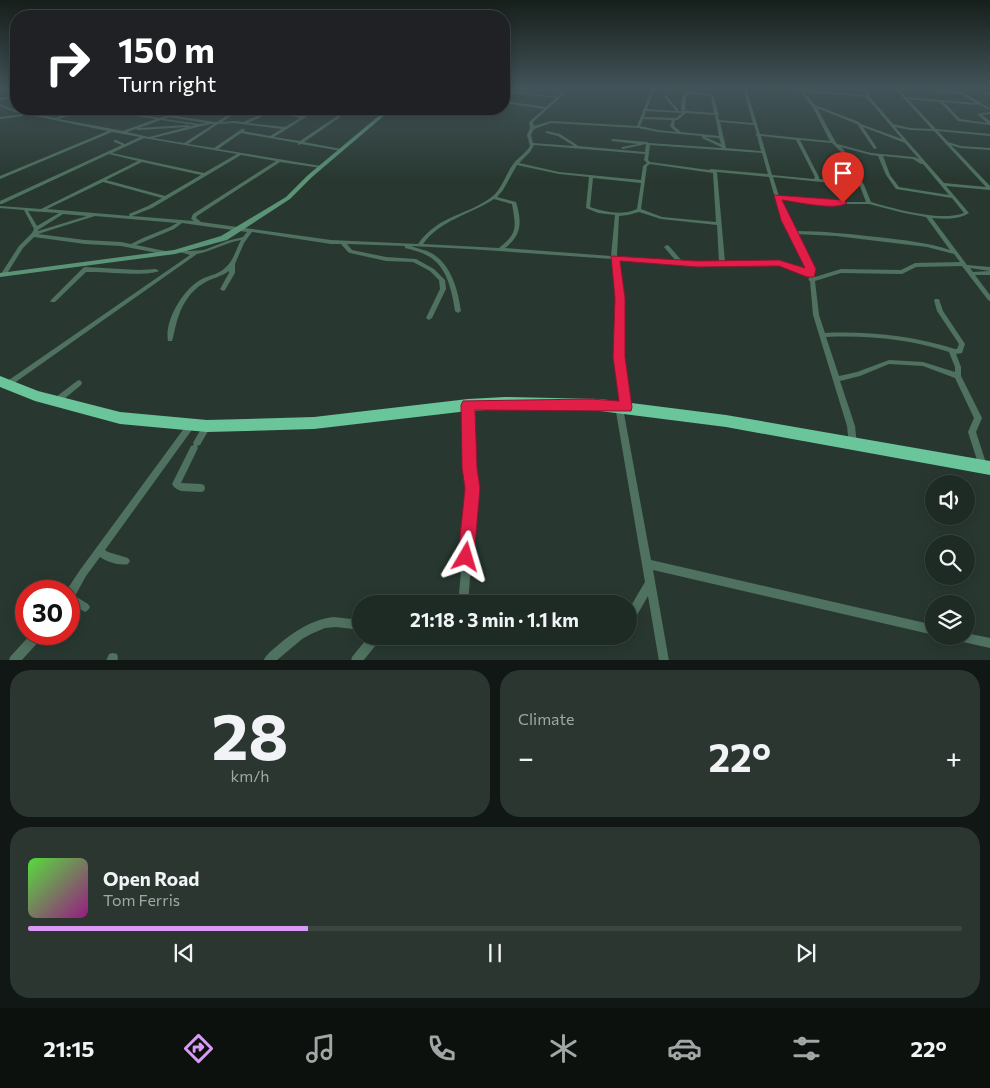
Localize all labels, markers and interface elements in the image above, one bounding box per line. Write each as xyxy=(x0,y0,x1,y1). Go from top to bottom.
text: 150 m xyxy=(118,27,215,70)
icon: right xyxy=(35,30,100,95)
text: Turn right xyxy=(118,70,216,97)
pin xyxy=(822,152,864,203)
icon: arrive xyxy=(829,159,857,187)
map controls xyxy=(925,475,975,645)
button: sound xyxy=(925,475,975,525)
position arrow xyxy=(439,530,491,582)
button: search xyxy=(925,535,975,585)
speed limit sign: 30 xyxy=(15,580,80,645)
button: layers xyxy=(925,595,975,645)
text: 21:18 · 3 min · 1.1 km xyxy=(410,608,579,631)
text: 28 xyxy=(212,694,288,773)
text: Climate xyxy=(518,709,574,728)
text: 22° xyxy=(708,733,771,780)
text: − xyxy=(518,740,534,774)
text: + xyxy=(946,740,962,774)
text: km/h xyxy=(231,766,269,785)
text: Open Road xyxy=(103,867,199,890)
text: Tom Ferris xyxy=(103,890,180,909)
icon: previous xyxy=(170,939,198,967)
icon: pause xyxy=(481,939,509,967)
icon: next xyxy=(792,939,820,967)
icon: directions xyxy=(181,1031,216,1066)
icon: music xyxy=(303,1031,338,1066)
icon: phone xyxy=(424,1031,459,1066)
icon: climate xyxy=(546,1031,581,1066)
icon: car xyxy=(667,1031,702,1066)
icon: filters xyxy=(789,1031,824,1066)
text: 21:15 xyxy=(43,1035,94,1062)
text: 22° xyxy=(910,1035,947,1062)

